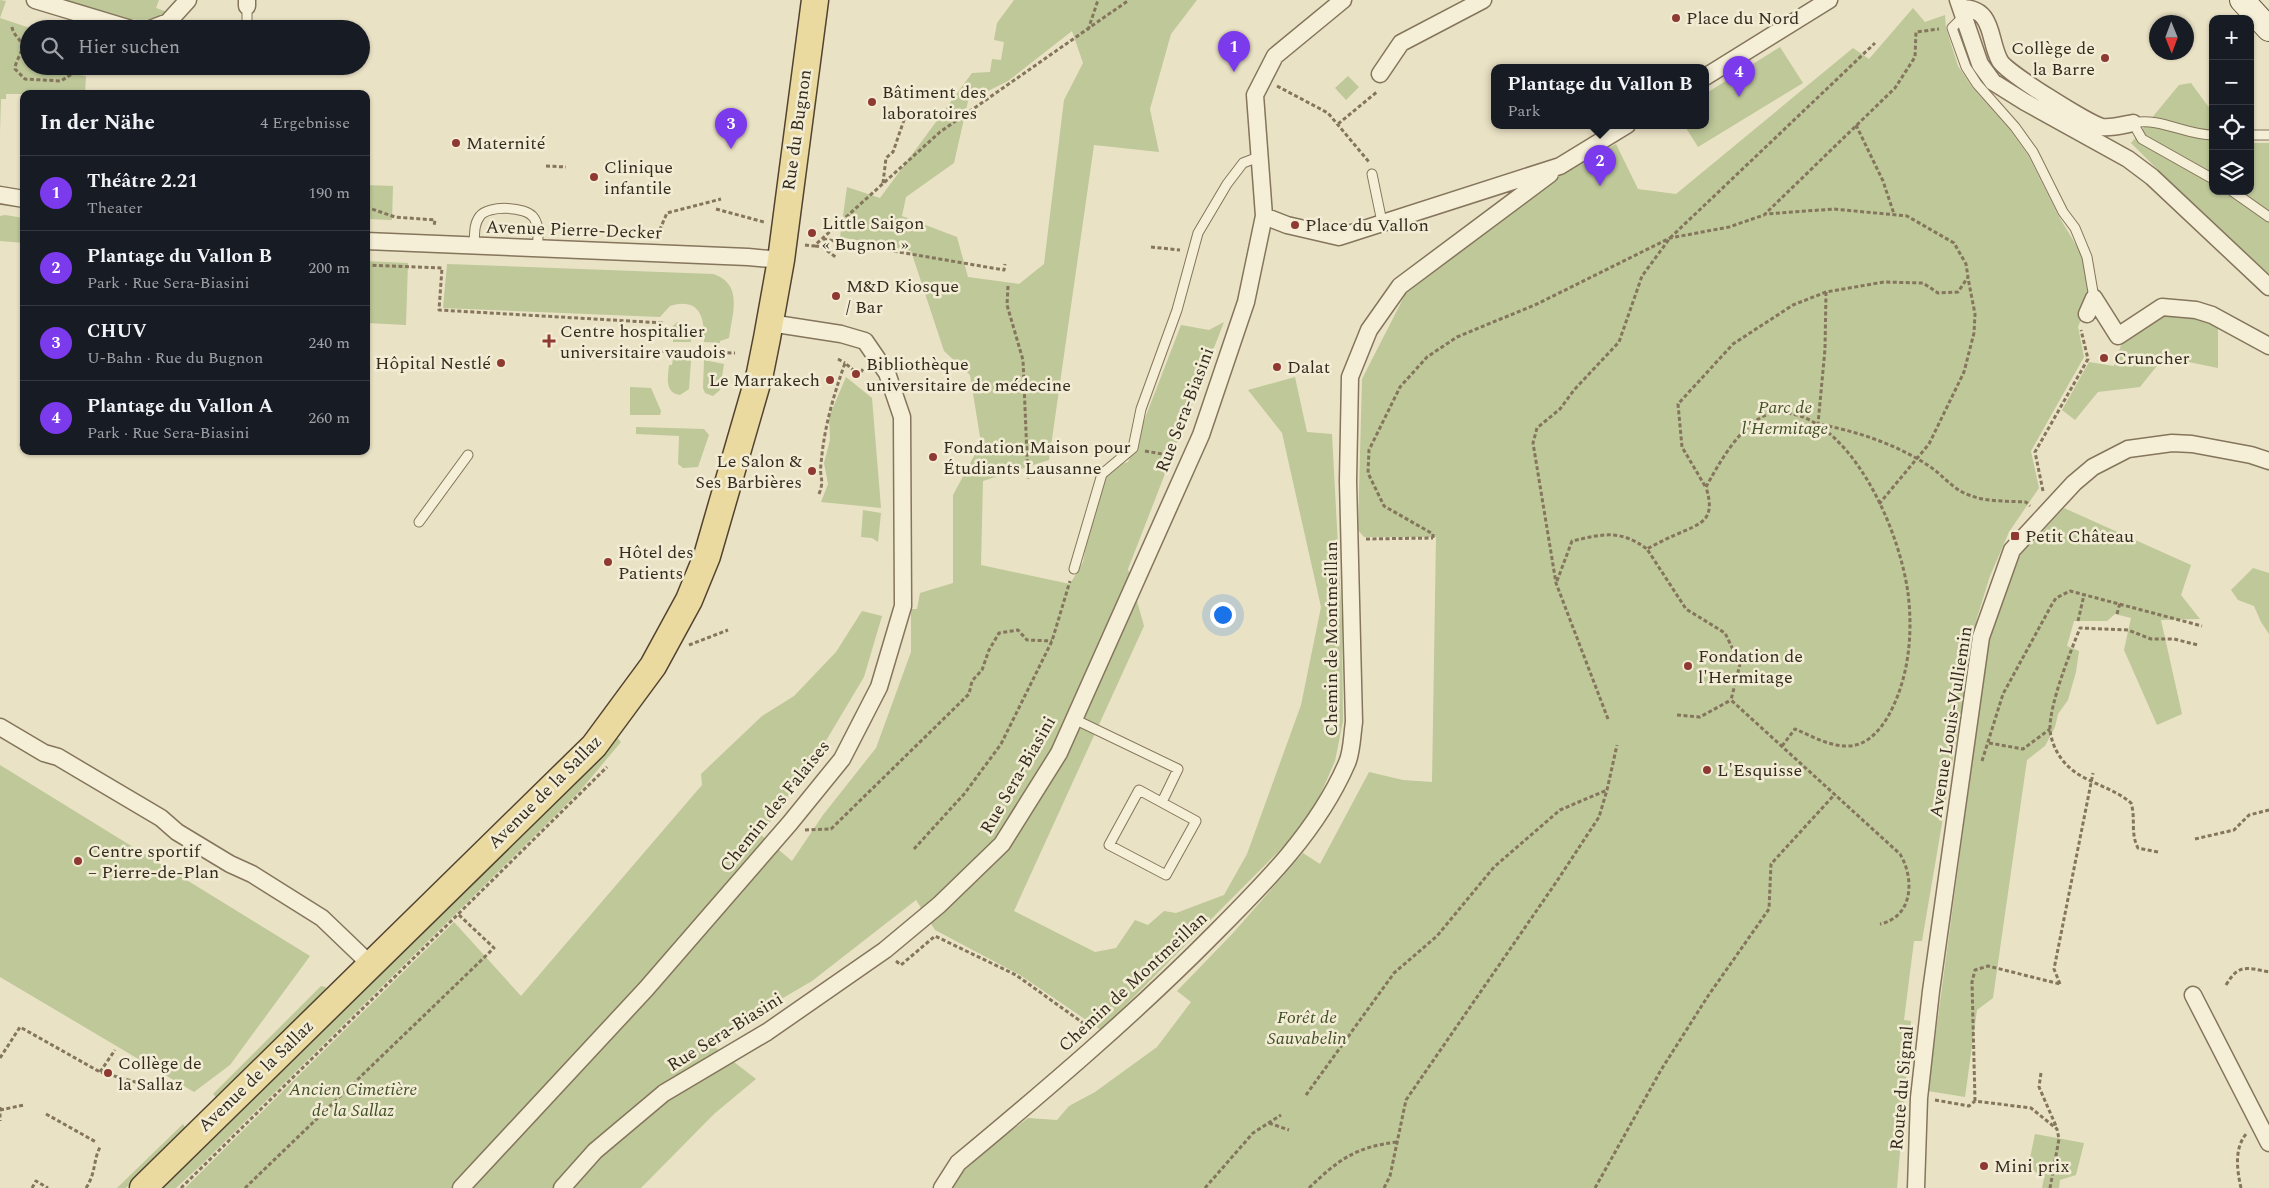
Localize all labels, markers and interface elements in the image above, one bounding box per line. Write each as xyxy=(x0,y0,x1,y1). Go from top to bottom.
place label: Place du Nord xyxy=(1686,5,1799,32)
marker: Place du Nord xyxy=(1670,12,1682,24)
north arrow xyxy=(2149,15,2194,60)
map controls xyxy=(2209,15,2254,195)
button: + xyxy=(2209,15,2254,60)
search box xyxy=(20,20,370,75)
pin: 1 xyxy=(1218,31,1250,72)
text: Hier suchen xyxy=(78,33,180,62)
icon: search xyxy=(38,34,66,62)
place label: Collège de la Barre xyxy=(2011,35,2095,83)
marker: Collège de la Barre xyxy=(2099,52,2111,64)
pin: 4 xyxy=(1723,56,1755,97)
button: − xyxy=(2209,60,2254,105)
popup xyxy=(1491,64,1709,129)
street label: Rue du Bugnon xyxy=(775,68,819,192)
text: Plantage du Vallon B xyxy=(1508,70,1692,99)
place label: Bâtiment des laboratoires xyxy=(882,79,987,127)
marker: Bâtiment des laboratoires xyxy=(866,96,878,108)
text: Park xyxy=(1508,99,1541,123)
button: locate xyxy=(2209,105,2254,150)
text: In der Nähe xyxy=(40,107,155,139)
pin: 3 xyxy=(715,108,747,149)
text: 4 Ergebnisse xyxy=(260,111,350,135)
place label: Maternité xyxy=(466,130,546,157)
marker: Maternité xyxy=(450,137,462,149)
pin: 2 xyxy=(1584,145,1616,186)
button: layers xyxy=(2209,150,2254,195)
place label: Clinique infantile xyxy=(604,154,673,202)
text: Théâtre 2.21 xyxy=(87,167,198,196)
marker: Clinique infantile xyxy=(588,171,600,183)
text: 1 xyxy=(52,181,60,205)
text: 190 m xyxy=(308,181,350,205)
text: Theater xyxy=(87,196,143,220)
place label: Little Saigon « Bugnon » xyxy=(822,210,924,258)
place label: Place du Vallon xyxy=(1305,212,1429,239)
street label: Avenue Pierre-Decker xyxy=(485,213,663,247)
marker: Place du Vallon xyxy=(1289,219,1301,231)
marker: Little Saigon « Bugnon » xyxy=(806,227,818,239)
text: Plantage du Vallon B xyxy=(87,242,272,271)
text: 2 xyxy=(52,256,60,280)
text: 200 m xyxy=(308,256,350,280)
text: Park · Rue Sera-Biasini xyxy=(87,271,249,295)
place label: M&D Kiosque / Bar xyxy=(846,273,959,321)
marker: M&D Kiosque / Bar xyxy=(830,290,842,302)
text: CHUV xyxy=(87,317,147,346)
place label: Centre hospitalier universitaire vaudois xyxy=(560,318,726,366)
text: 3 xyxy=(52,331,60,355)
text: 240 m xyxy=(308,331,350,355)
marker: Centre hospitalier universitaire vaudois xyxy=(542,334,556,348)
street label: Rue Sera-Biasini xyxy=(1149,344,1221,476)
place label: Cruncher xyxy=(2114,345,2190,372)
text: U-Bahn · Rue du Bugnon xyxy=(87,346,263,370)
place label: Hôpital Nestlé xyxy=(375,350,491,377)
place label: Bibliothèque universitaire de médecine xyxy=(866,351,1071,399)
marker: Cruncher xyxy=(2098,352,2110,364)
place label: Dalat xyxy=(1287,354,1330,381)
marker: Hôpital Nestlé xyxy=(495,357,507,369)
marker: Dalat xyxy=(1271,361,1283,373)
place label: Le Marrakech xyxy=(709,367,820,394)
marker: Bibliothèque universitaire de médecine xyxy=(850,368,862,380)
marker: Le Marrakech xyxy=(824,374,836,386)
text: Plantage du Vallon A xyxy=(87,392,273,421)
park label: Parc de l'Hermitage xyxy=(1742,394,1828,442)
text: 4 xyxy=(52,406,60,430)
text: 260 m xyxy=(308,406,350,430)
text: Park · Rue Sera-Biasini xyxy=(87,421,249,445)
place label: Fondation Maison pour Étudiants Lausanne xyxy=(943,434,1131,482)
place label: Le Salon & Ses Barbières xyxy=(695,448,802,496)
marker: Fondation Maison pour Étudiants Lausanne xyxy=(927,451,939,463)
marker: Le Salon & Ses Barbières xyxy=(806,465,818,477)
place label: Petit Château xyxy=(2025,523,2134,550)
marker: Petit Château xyxy=(2009,530,2021,542)
place label: Hôtel des Patients xyxy=(618,539,694,587)
street label: Chemin de Montmeillan xyxy=(1318,541,1345,737)
marker: Hôtel des Patients xyxy=(602,556,614,568)
your location xyxy=(1210,602,1236,628)
street label: Avenue Louis-Vulliemin xyxy=(1922,624,1980,820)
place label: Fondation de l'Hermitage xyxy=(1698,643,1803,691)
marker: Fondation de l'Hermitage xyxy=(1682,660,1694,672)
street label: Rue Sera-Biasini xyxy=(973,711,1063,839)
street label: Avenue de la Sallaz xyxy=(482,729,608,855)
street label: Chemin des Falaises xyxy=(713,734,837,878)
place label: L'Esquisse xyxy=(1717,757,1802,784)
marker: L'Esquisse xyxy=(1701,764,1713,776)
place label: Centre sportif – Pierre-de-Plan xyxy=(88,838,219,886)
marker: Centre sportif – Pierre-de-Plan xyxy=(72,855,84,867)
street label: Chemin de Montmeillan xyxy=(1052,906,1214,1058)
street label: Rue Sera-Biasini xyxy=(662,986,788,1078)
park label: Forêt de Sauvabelin xyxy=(1267,1004,1347,1052)
street label: Avenue de la Sallaz xyxy=(192,1013,320,1139)
street label: Route du Signal xyxy=(1883,1024,1921,1152)
place label: Collège de la Sallaz xyxy=(118,1050,202,1098)
marker: Collège de la Sallaz xyxy=(102,1067,114,1079)
park label: Ancien Cimetière de la Sallaz xyxy=(288,1076,417,1124)
place label: Mini prix xyxy=(1994,1153,2069,1180)
marker: Mini prix xyxy=(1978,1160,1990,1172)

